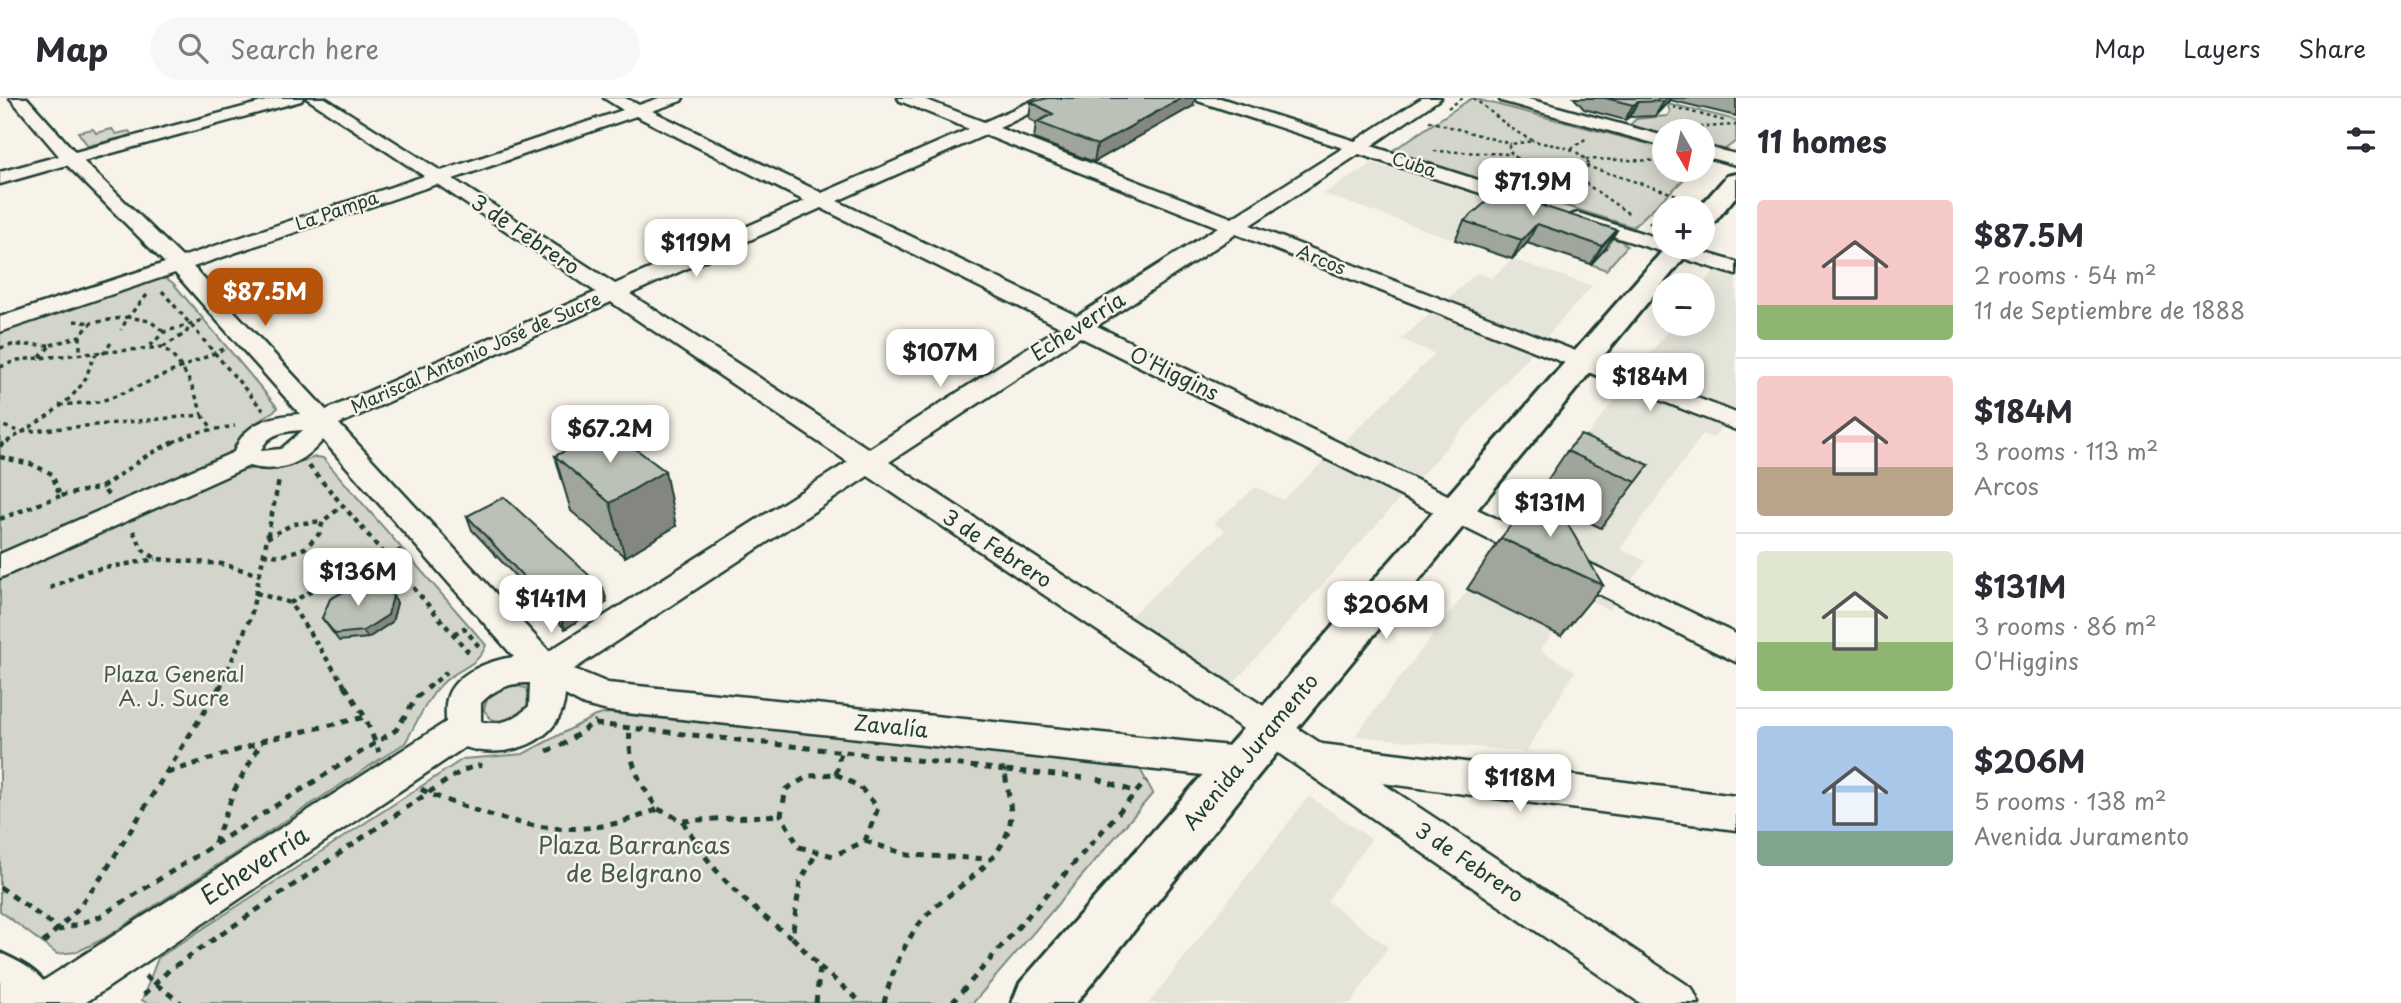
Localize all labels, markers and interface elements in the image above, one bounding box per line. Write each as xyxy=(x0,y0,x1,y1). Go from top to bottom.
search box xyxy=(150,17,640,80)
text: Map xyxy=(35,23,108,73)
icon: search xyxy=(174,29,212,67)
text: Search here xyxy=(230,29,379,68)
text: Map xyxy=(2094,30,2145,66)
text: Layers xyxy=(2183,30,2260,66)
text: Share xyxy=(2298,30,2366,66)
text: 11 homes xyxy=(1757,118,1887,163)
north arrow xyxy=(1652,119,1715,182)
map controls xyxy=(1652,119,1715,336)
icon: filters xyxy=(2342,121,2380,159)
street label: Cuba xyxy=(1389,144,1441,184)
pin: $71.9M xyxy=(1476,158,1590,218)
text: $71.9M xyxy=(1494,163,1572,198)
street label: La Pampa xyxy=(291,183,382,236)
street label: 3 de Febrero xyxy=(465,185,587,282)
button: + xyxy=(1652,196,1715,259)
text: $87.5M xyxy=(1974,212,2084,257)
pin: $119M xyxy=(647,220,745,279)
text: $119M xyxy=(660,224,732,259)
icon: home xyxy=(1813,228,1897,312)
street label: Arcos xyxy=(1293,237,1350,281)
text: 2 rooms · 54 m² xyxy=(1974,257,2157,292)
pin: $87.5M xyxy=(208,268,322,328)
text: $87.5M xyxy=(223,273,307,308)
button: − xyxy=(1652,273,1715,336)
street label: Echeverría xyxy=(1023,282,1131,368)
street label: Mariscal Antonio José de Sucre xyxy=(346,284,605,419)
text: 11 de Septiembre de 1888 xyxy=(1974,292,2245,327)
pin: $107M xyxy=(891,330,989,389)
text: $107M xyxy=(902,334,978,369)
street label: O'Higgins xyxy=(1125,337,1225,408)
pin: $184M xyxy=(1601,354,1699,413)
text: $184M xyxy=(1612,358,1688,393)
text: $184M xyxy=(1974,388,2073,433)
icon: home xyxy=(1813,404,1897,488)
pin: $67.2M xyxy=(553,406,667,465)
text: $67.2M xyxy=(567,410,653,445)
text: 3 rooms · 113 m² xyxy=(1974,433,2158,468)
text: Arcos xyxy=(1974,468,2039,503)
pin: $131M xyxy=(1501,480,1599,539)
text: $131M xyxy=(1515,484,1585,519)
street label: 3 de Febrero xyxy=(937,500,1059,595)
pin: $136M xyxy=(309,548,407,608)
text: $136M xyxy=(319,553,397,588)
text: $131M xyxy=(1974,563,2066,608)
pin: $141M xyxy=(502,575,600,635)
icon: home xyxy=(1813,579,1897,663)
text: $141M xyxy=(515,580,587,615)
pin: $206M xyxy=(1337,582,1435,641)
text: $206M xyxy=(1343,586,1429,621)
text: 3 rooms · 86 m² xyxy=(1974,608,2157,643)
text: O'Higgins xyxy=(1974,643,2079,678)
park label: Plaza General A. J. Sucre xyxy=(103,657,245,713)
street label: Avenida Juramento xyxy=(1174,665,1325,836)
street label: Zavalía xyxy=(853,705,930,745)
text: $206M xyxy=(1974,738,2085,783)
pin: $118M xyxy=(1471,754,1569,814)
icon: home xyxy=(1813,754,1897,838)
text: $118M xyxy=(1484,759,1556,794)
text: 5 rooms · 138 m² xyxy=(1974,783,2167,818)
street label: 3 de Febrero xyxy=(1409,813,1531,910)
street label: Echeverría xyxy=(193,816,315,913)
text: Avenida Juramento xyxy=(1974,818,2189,853)
park label: Plaza Barrancas de Belgrano xyxy=(538,826,730,890)

